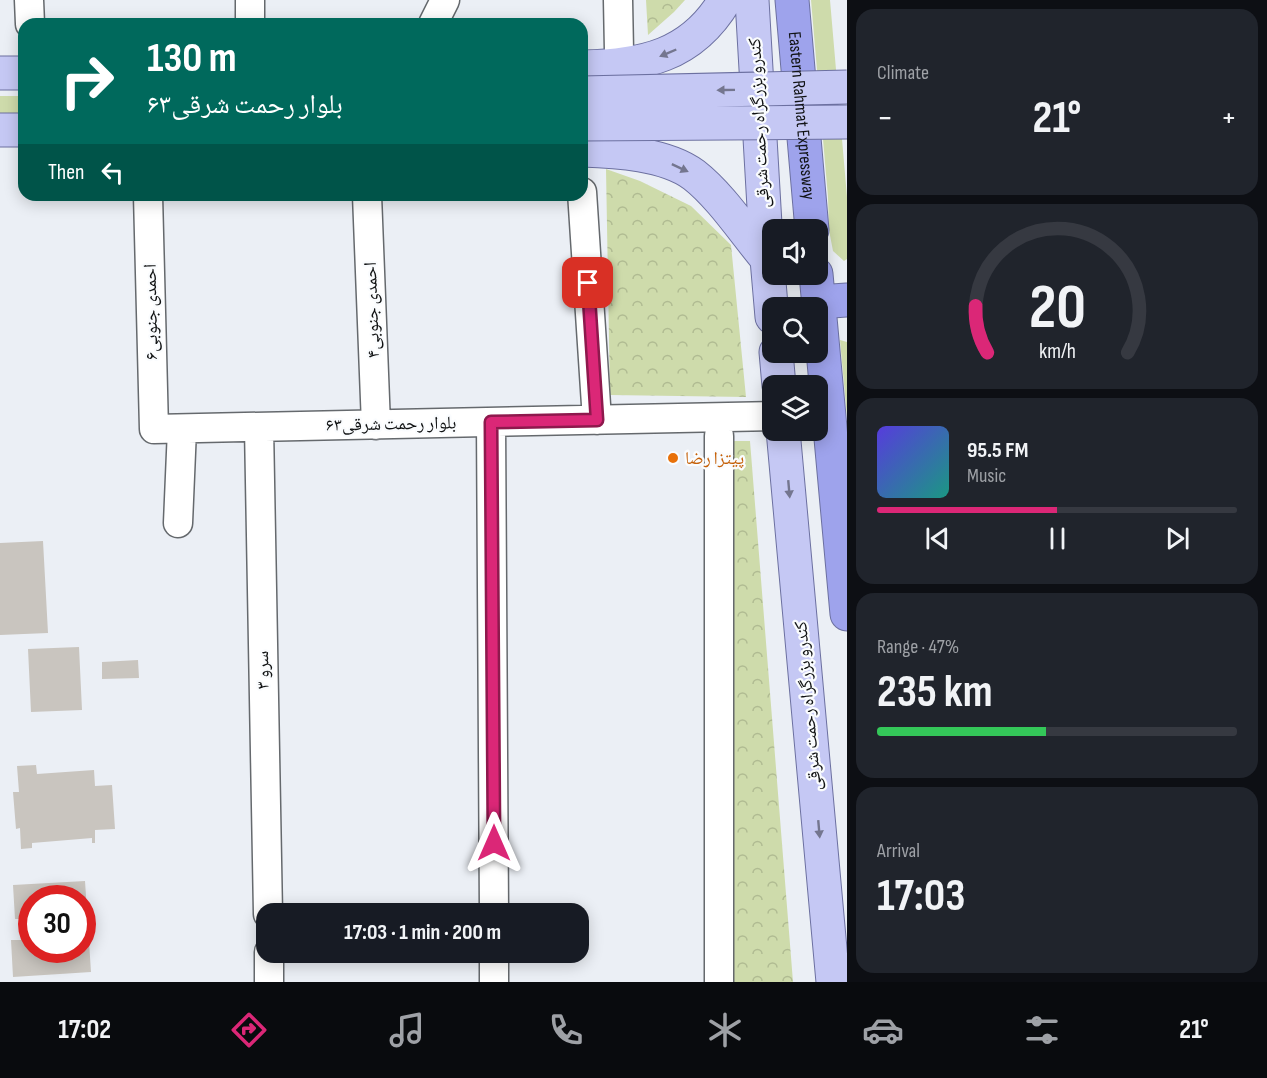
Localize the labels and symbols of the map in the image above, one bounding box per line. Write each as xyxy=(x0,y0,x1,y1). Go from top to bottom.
street label: Eastern Rahmat Expressway xyxy=(784,31,820,201)
street label: کندرو بزرگراه رحمت شرقی xyxy=(744,37,774,209)
one-way arrow xyxy=(658,48,676,58)
one-way arrow xyxy=(716,85,735,94)
one-way arrow xyxy=(671,164,689,173)
pin xyxy=(562,257,613,308)
street label: احمدی جنوبی۴ xyxy=(360,262,384,358)
street label: احمدی جنوبی۶ xyxy=(140,264,162,360)
street label: بلوار رحمت شرقی۶۳ xyxy=(326,412,456,436)
place label: پیتزا رضا xyxy=(685,448,744,469)
marker: پیتزا رضا xyxy=(666,451,680,465)
one-way arrow xyxy=(784,479,794,498)
street label: کندرو بزرگراه رحمت شرقی xyxy=(790,620,826,792)
street label: سرو ۳ xyxy=(252,651,274,689)
position arrow xyxy=(462,811,526,875)
one-way arrow xyxy=(814,820,824,839)
speed limit sign: 30 xyxy=(18,885,96,963)

